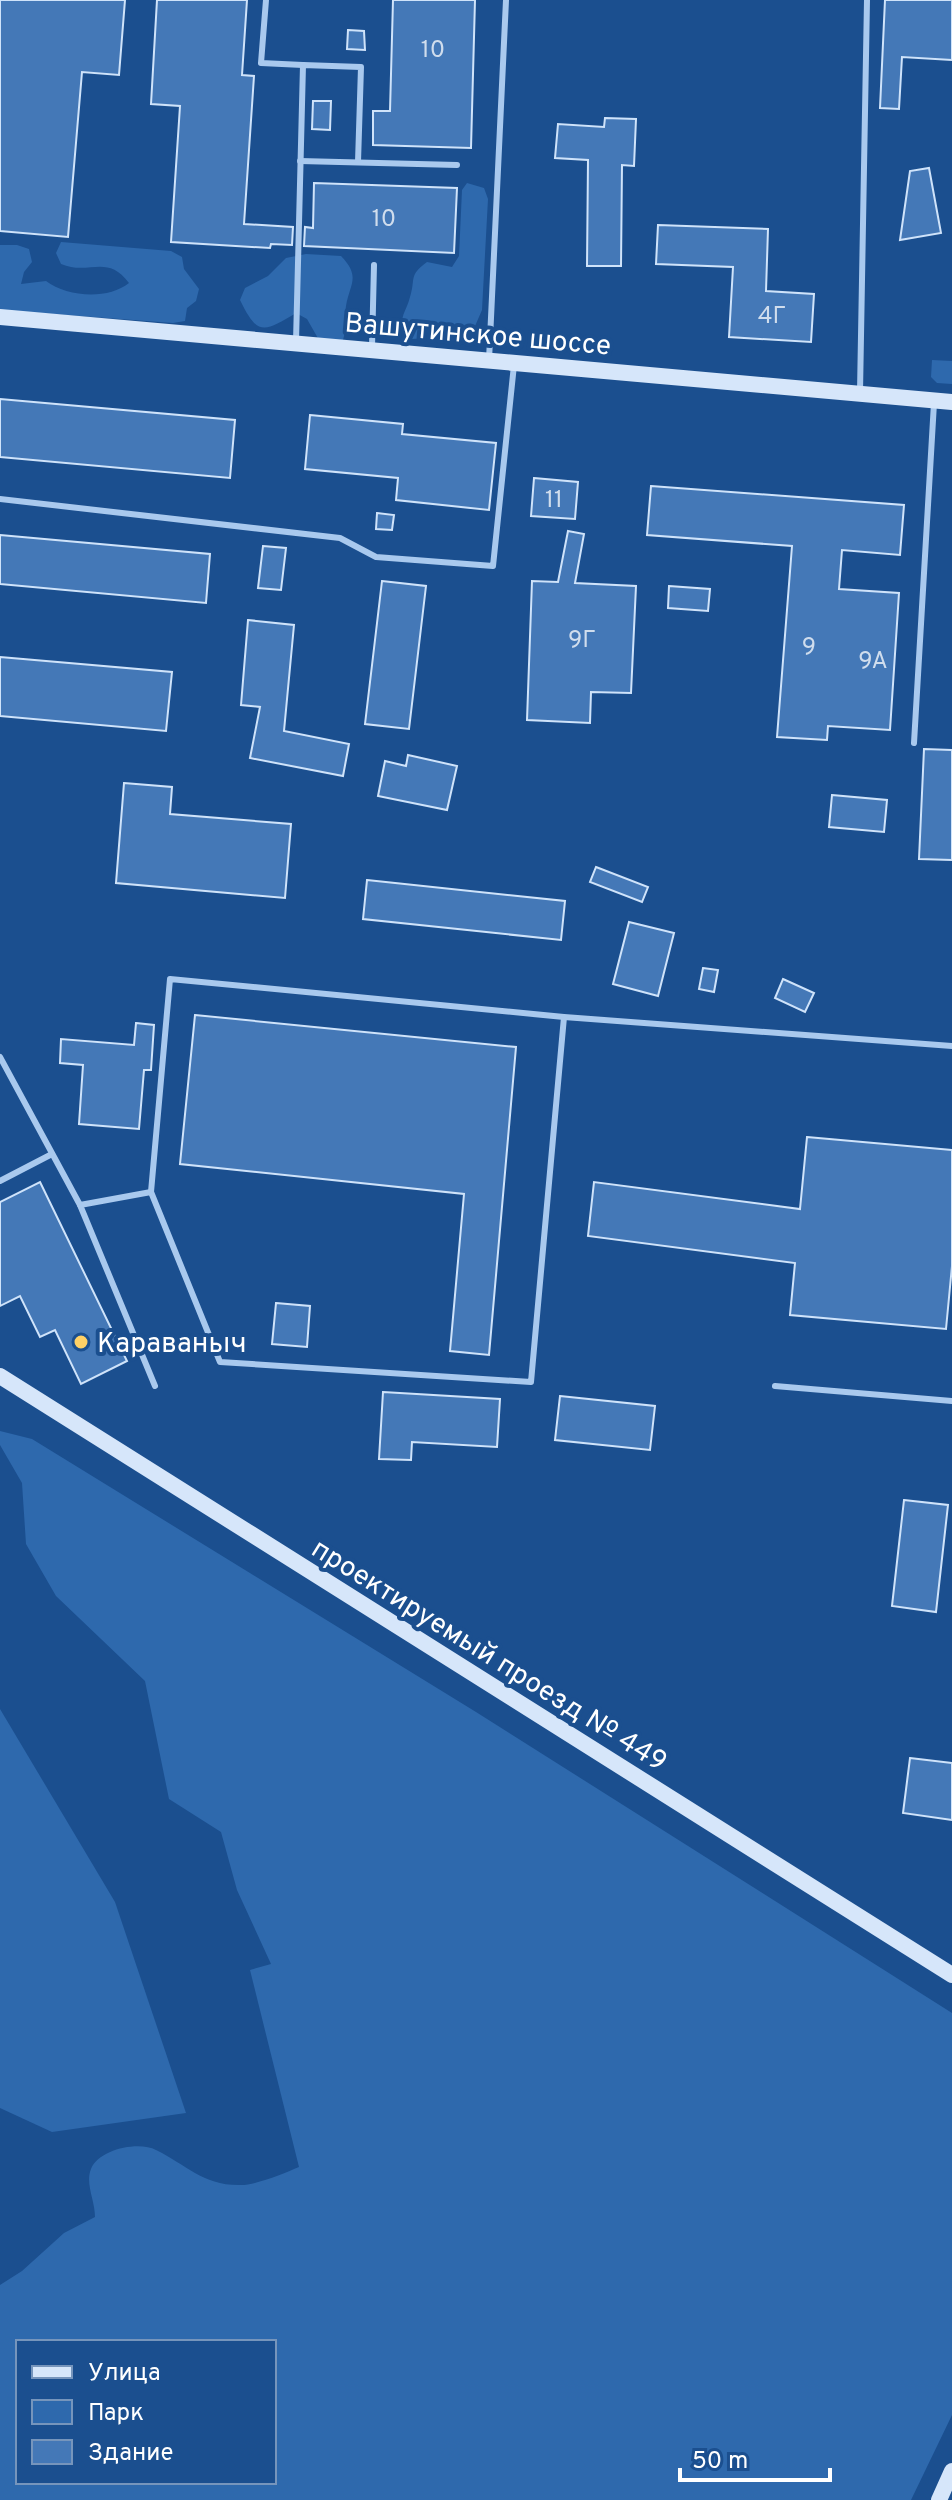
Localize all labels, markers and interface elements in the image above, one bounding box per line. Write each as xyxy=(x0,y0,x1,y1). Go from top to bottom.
house number: 10 xyxy=(421,36,445,66)
house number: 10 xyxy=(372,205,396,235)
house number: 4Г xyxy=(758,302,786,332)
street label: Вашутинское шоссе xyxy=(343,306,612,366)
house number: 11 xyxy=(545,486,563,516)
house number: 9Г xyxy=(568,626,596,656)
house number: 9 xyxy=(802,633,816,663)
house number: 9А xyxy=(858,647,888,677)
place label: Караваныч xyxy=(97,1327,246,1363)
marker: Караваныч xyxy=(72,1333,90,1351)
street label: проектируемый проезд № 449 xyxy=(304,1532,673,1781)
legend xyxy=(16,2340,276,2484)
text: Улица xyxy=(88,2359,161,2389)
text: Парк xyxy=(88,2399,144,2429)
scale bar xyxy=(680,2432,830,2482)
text: Здание xyxy=(88,2439,174,2469)
text: 50 m xyxy=(692,2447,748,2477)

